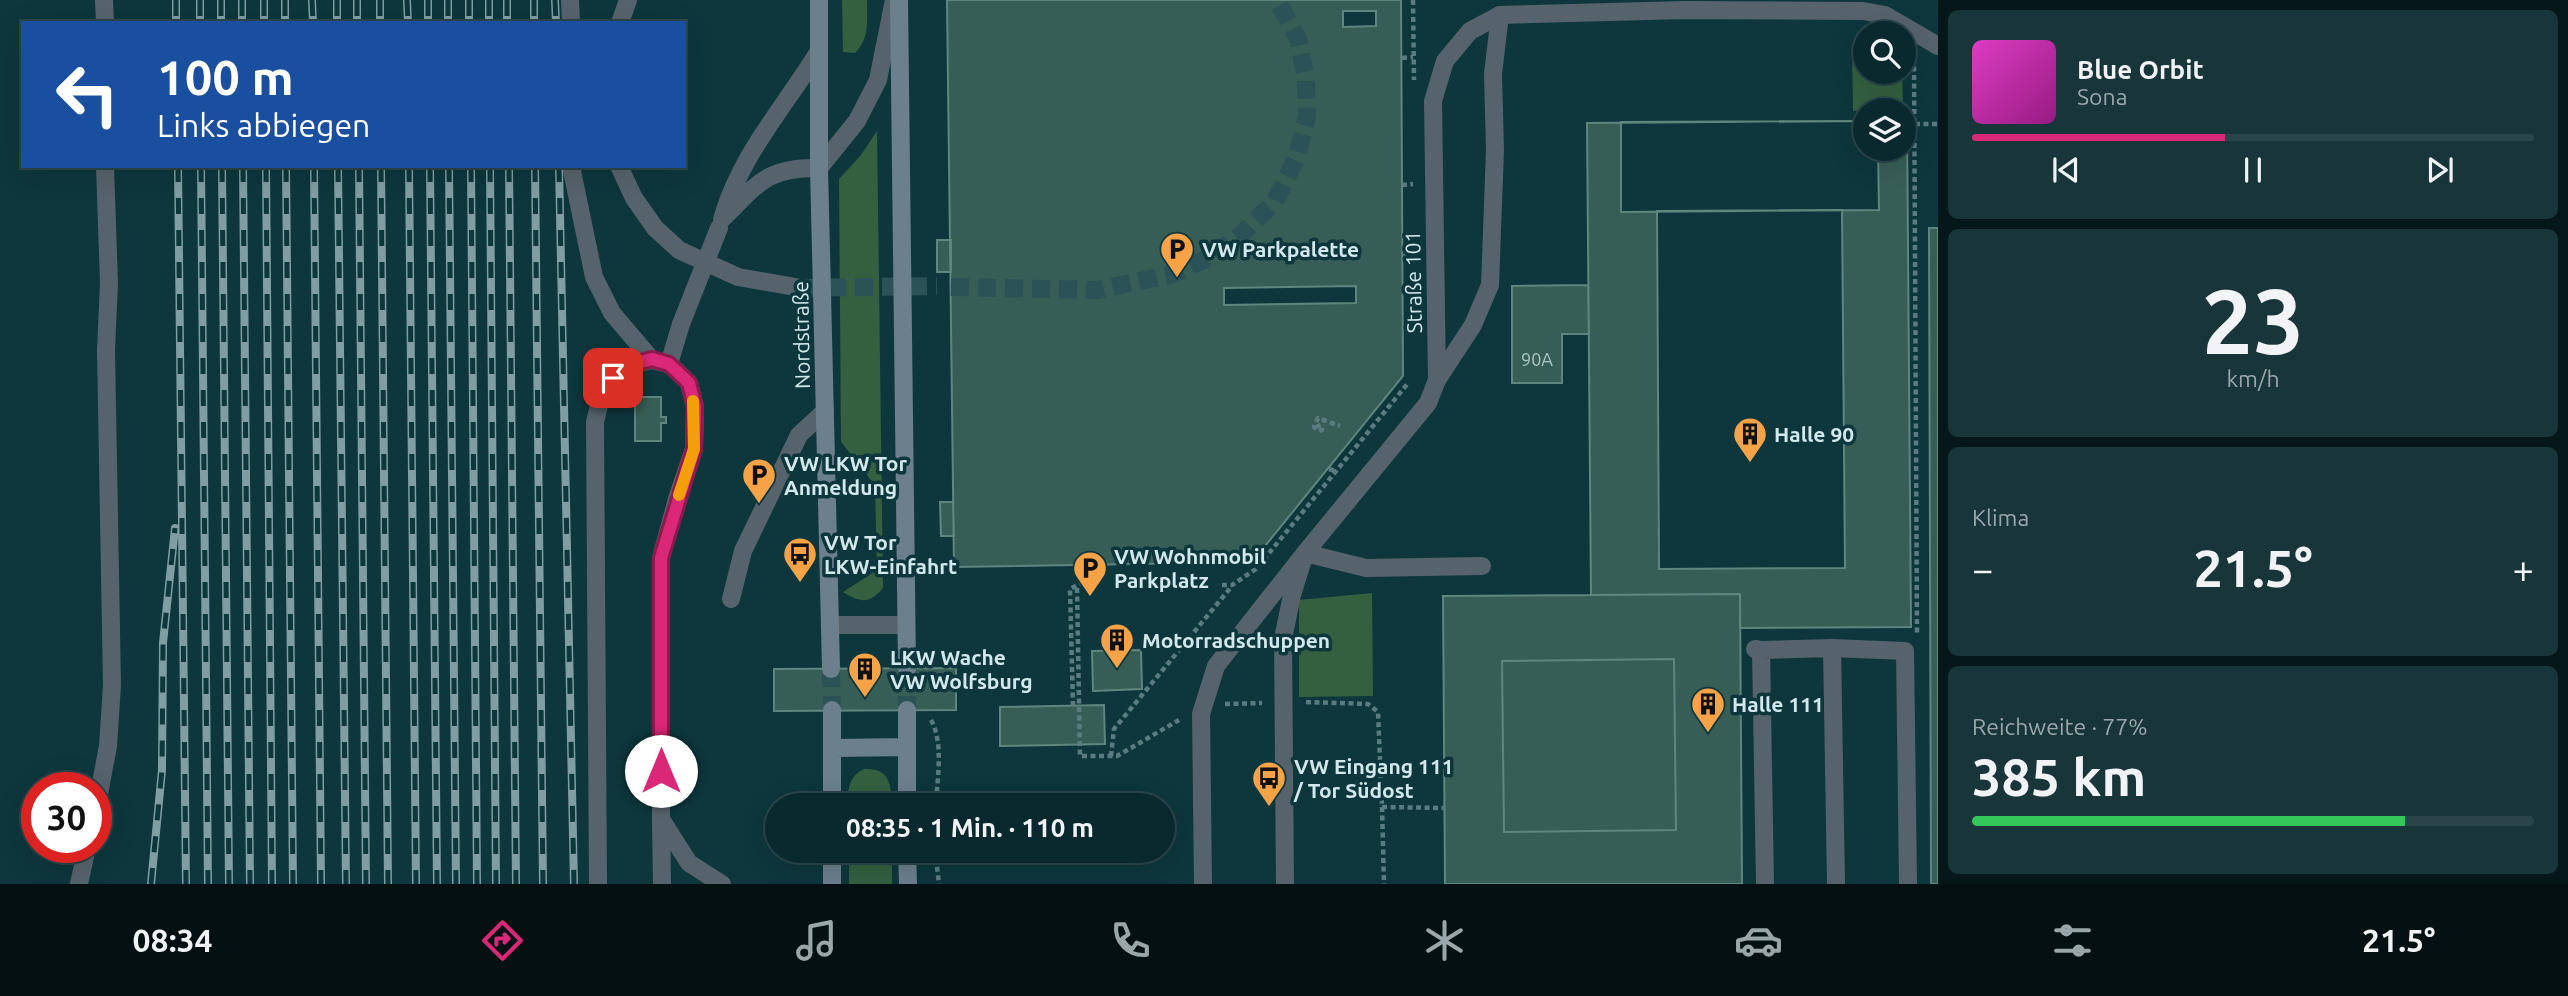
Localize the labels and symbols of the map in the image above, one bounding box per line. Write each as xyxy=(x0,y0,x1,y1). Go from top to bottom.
parking icon: VW Parkpalette xyxy=(1158,230,1196,279)
street label: Straße 101 xyxy=(1400,231,1426,333)
place label: VW Parkpalette xyxy=(1202,237,1359,261)
street label: Nordstraße xyxy=(788,281,814,389)
pin xyxy=(583,348,643,408)
house number: 90A xyxy=(1521,349,1553,369)
building icon: Halle 90 xyxy=(1731,415,1769,464)
place label: Halle 90 xyxy=(1774,422,1854,446)
place label: VW LKW Tor Anmeldung xyxy=(784,451,907,499)
parking icon: VW LKW Tor Anmeldung xyxy=(740,456,778,505)
place label: VW Tor LKW-Einfahrt xyxy=(824,530,957,578)
bus stop icon: VW Tor LKW-Einfahrt xyxy=(781,535,819,584)
place label: VW Wohnmobil Parkplatz xyxy=(1114,544,1266,592)
parking icon: VW Wohnmobil Parkplatz xyxy=(1071,549,1109,598)
building icon: Motorradschuppen xyxy=(1098,621,1136,670)
place label: Motorradschuppen xyxy=(1142,628,1330,652)
place label: LKW Wache VW Wolfsburg xyxy=(890,645,1033,693)
building icon: LKW Wache VW Wolfsburg xyxy=(846,650,884,699)
building icon: Halle 111 xyxy=(1689,685,1727,734)
place label: Halle 111 xyxy=(1732,692,1824,716)
position arrow xyxy=(624,734,698,808)
place label: VW Eingang 111 / Tor Südost xyxy=(1293,754,1454,802)
bus stop icon: VW Eingang 111 / Tor Südost xyxy=(1250,759,1288,808)
speed limit sign: 30 xyxy=(21,772,112,863)

